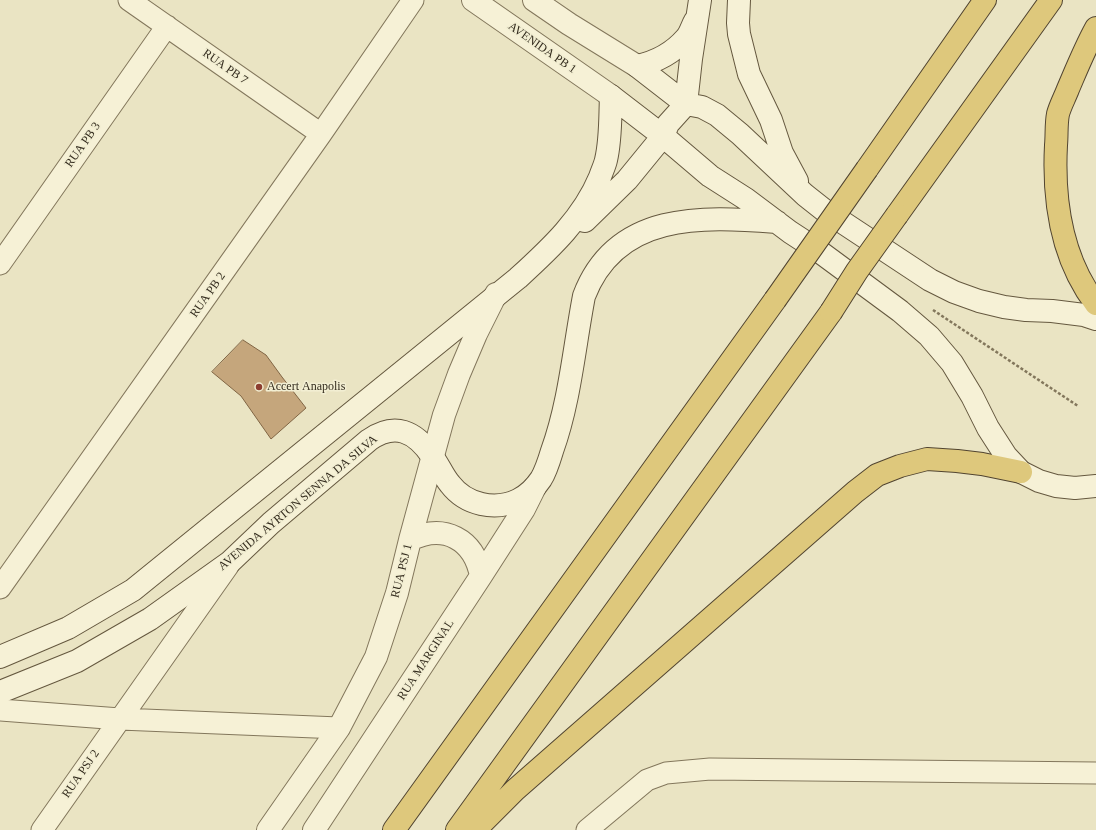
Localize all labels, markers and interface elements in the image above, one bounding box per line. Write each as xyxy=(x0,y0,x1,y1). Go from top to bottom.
street label: AVENIDA PB 1 xyxy=(505,19,579,77)
street label: RUA PB 7 xyxy=(200,46,250,88)
street label: RUA PB 3 xyxy=(62,120,104,170)
street label: RUA PB 2 xyxy=(187,270,229,320)
place label: Accert Anapolis xyxy=(267,380,345,394)
marker: Accert Anapolis xyxy=(254,382,264,392)
street label: AVENIDA AYRTON SENNA DA SILVA xyxy=(216,432,380,574)
street label: RUA PSJ 1 xyxy=(388,542,416,600)
street label: RUA MARGINAL xyxy=(395,617,457,703)
street label: RUA PSJ 2 xyxy=(59,747,103,801)

